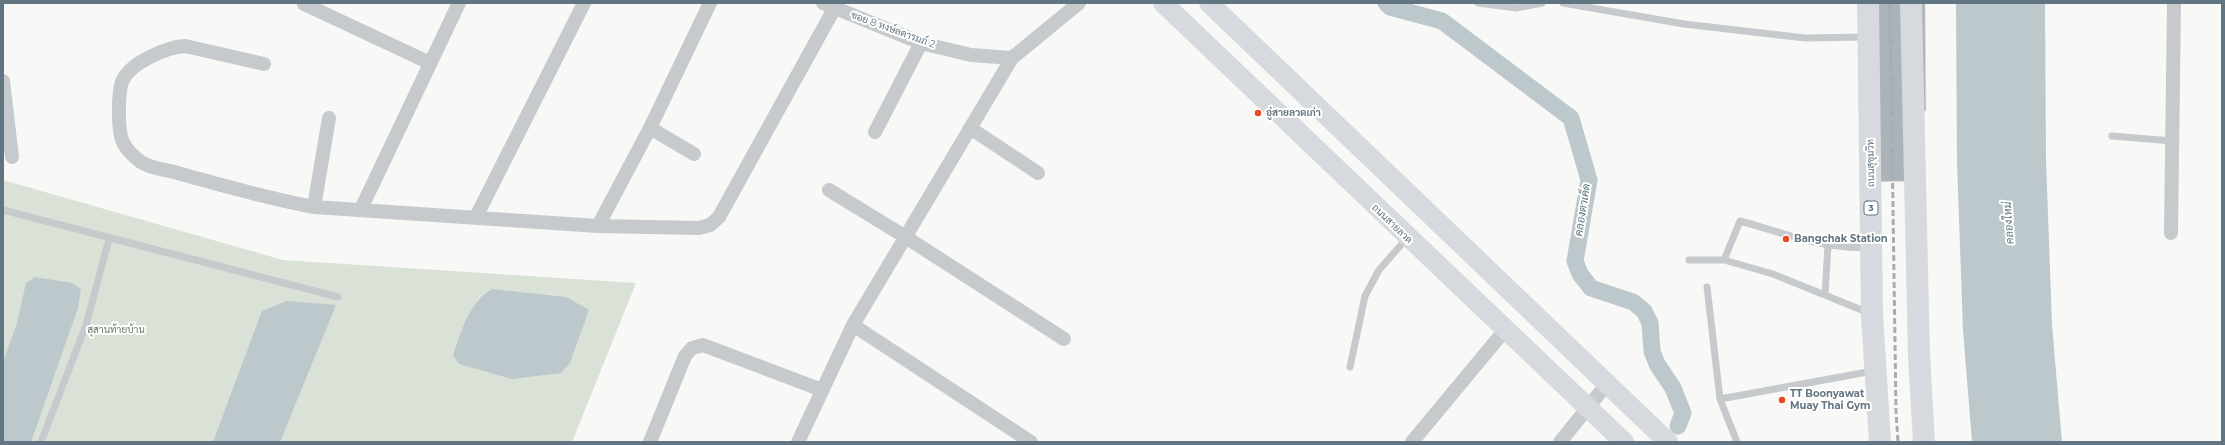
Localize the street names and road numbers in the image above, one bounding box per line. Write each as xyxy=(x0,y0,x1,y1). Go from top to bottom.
street label: ซอย 8 หงษ์ลดารมภ์ 2 xyxy=(849,9,937,51)
street label: ถนนสุขุมวิท xyxy=(1865,139,1877,187)
road number: 3 xyxy=(1864,201,1878,215)
street label: ถนนสายลวด xyxy=(1369,202,1415,246)

